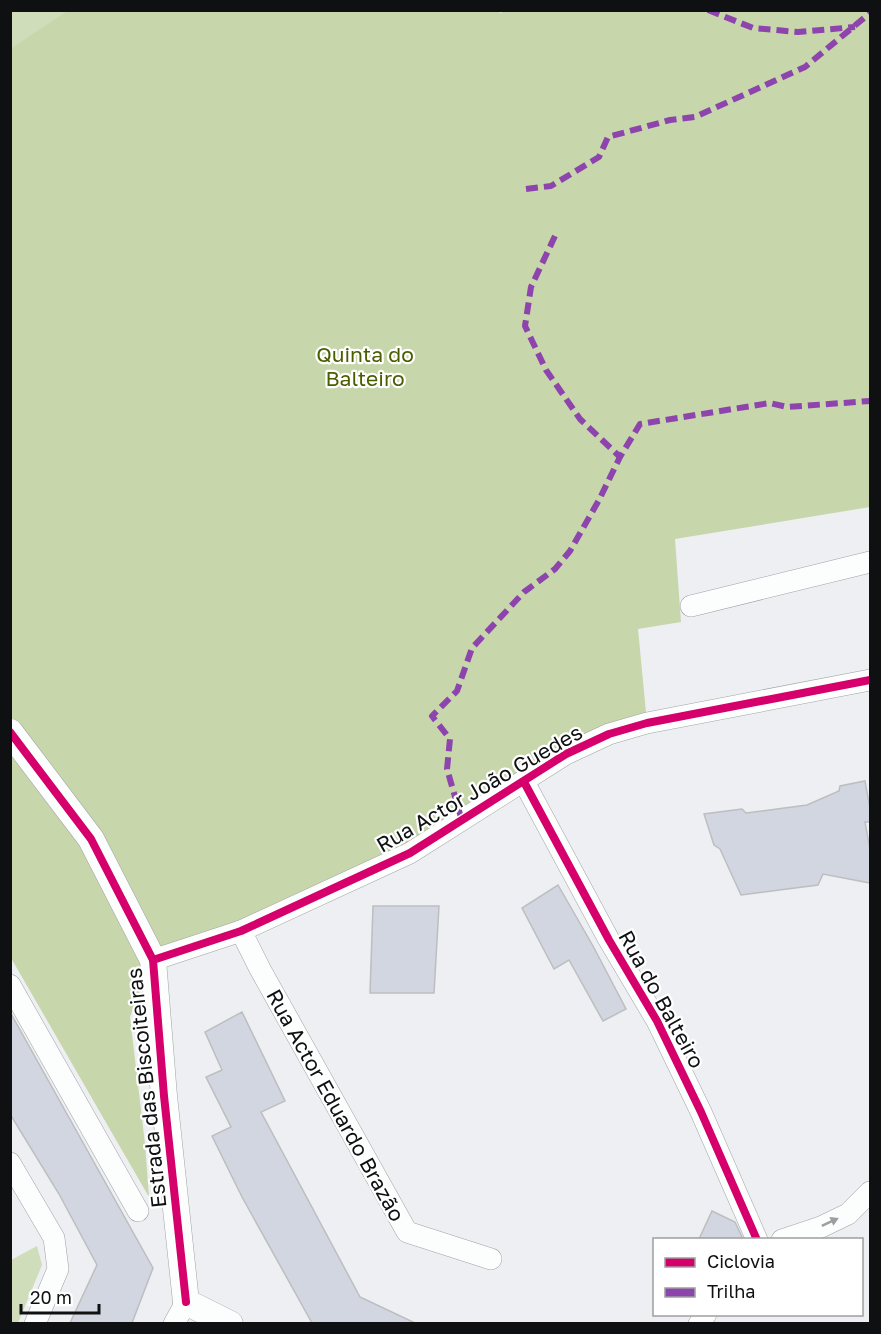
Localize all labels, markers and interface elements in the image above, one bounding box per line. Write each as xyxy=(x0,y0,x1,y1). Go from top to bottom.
park label: Quinta do Balteiro xyxy=(316,341,414,391)
street label: Rua Actor João Guedes xyxy=(371,718,587,858)
street label: Rua do Balteiro xyxy=(613,926,711,1072)
street label: Estrada das Biscoiteiras xyxy=(120,967,172,1209)
street label: Rua Actor Eduardo Brazão xyxy=(261,984,411,1226)
one-way arrow xyxy=(822,1218,839,1227)
legend xyxy=(653,1238,863,1316)
text: Ciclovia xyxy=(707,1250,775,1272)
scale bar xyxy=(21,1277,99,1315)
text: Trilha xyxy=(707,1280,755,1302)
text: 20 m xyxy=(30,1286,72,1308)

